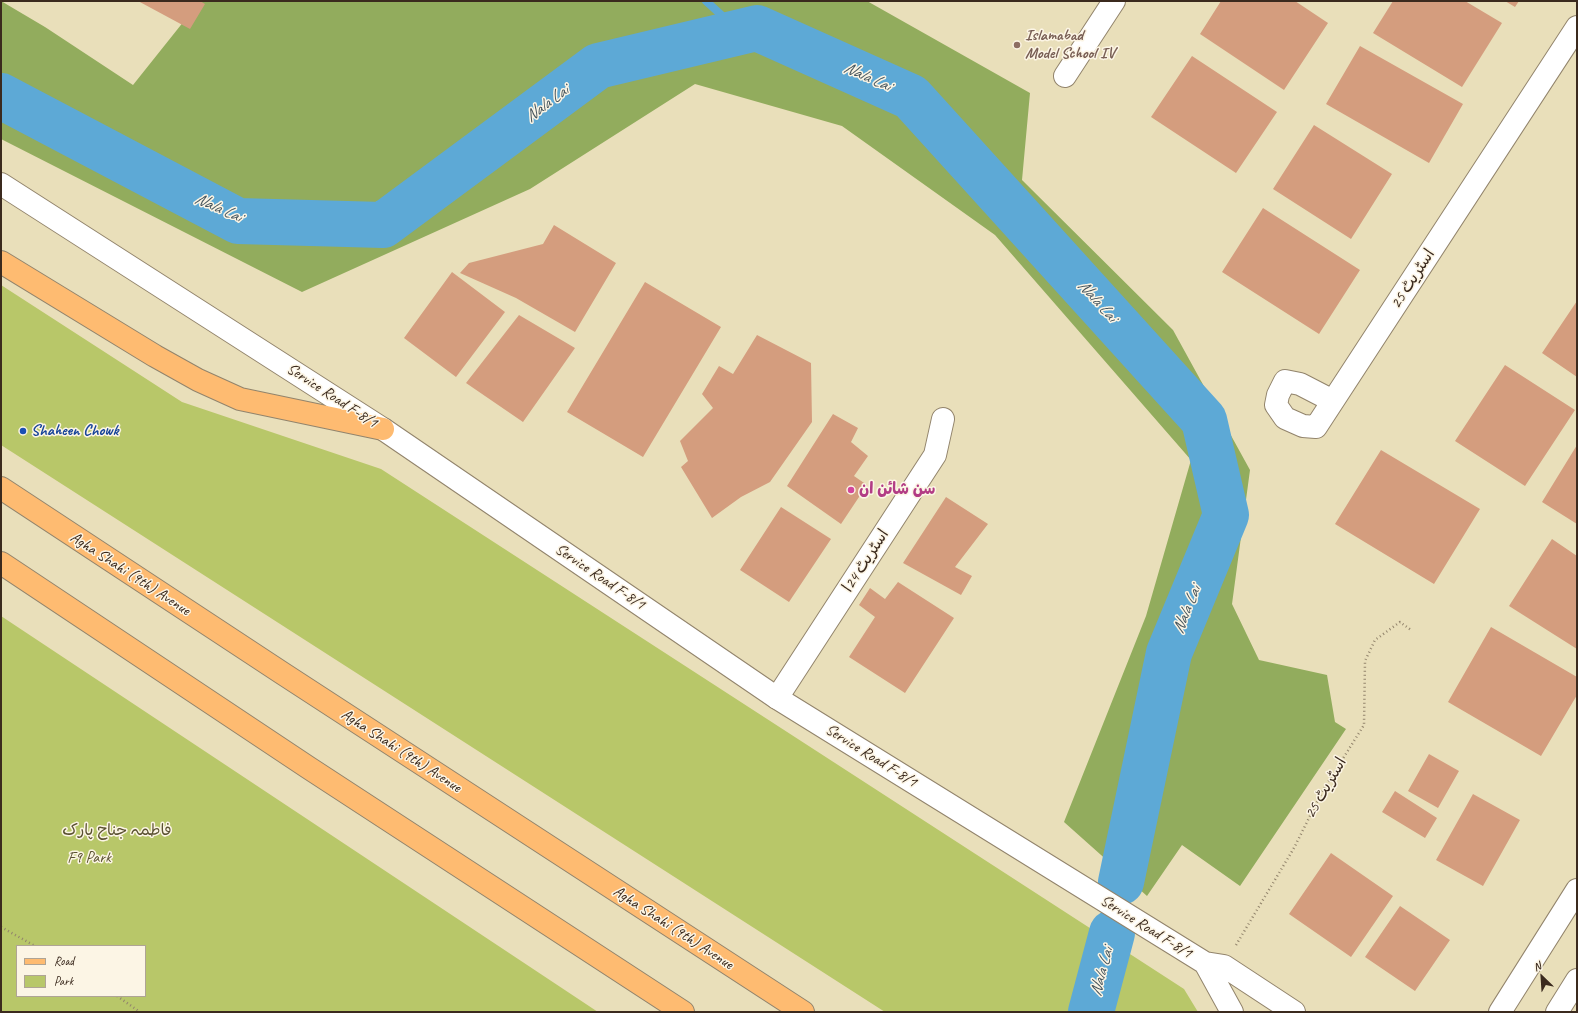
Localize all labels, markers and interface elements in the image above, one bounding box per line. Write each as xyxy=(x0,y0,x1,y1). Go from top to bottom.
place label: Islamabad Model School IV xyxy=(1025,26,1115,64)
marker: Islamabad Model School IV xyxy=(1012,40,1022,50)
water label: Nala Lai xyxy=(840,58,894,96)
water label: Nala Lai xyxy=(521,81,573,127)
water label: Nala Lai xyxy=(191,189,245,227)
street label: اسٹریٹ 25 xyxy=(1387,246,1439,312)
water label: Nala Lai xyxy=(1073,276,1121,326)
street label: Service Road F-8/1 xyxy=(283,359,381,433)
place label: Shaheen Chowk xyxy=(31,421,119,441)
marker: Shaheen Chowk xyxy=(18,426,28,436)
place label: سن شائن ان xyxy=(859,480,935,500)
marker: سن شائن ان xyxy=(846,485,856,495)
street label: اسٹریٹ 24ا xyxy=(839,526,893,596)
street label: Agha Shahi (9th) Avenue xyxy=(66,528,194,620)
street label: Service Road F-8/1 xyxy=(551,540,649,614)
water label: Nala Lai xyxy=(1168,583,1206,637)
street label: Agha Shahi (9th) Avenue xyxy=(337,705,465,797)
street label: Service Road F-8/1 xyxy=(822,720,920,792)
street label: اسٹریٹ 25 xyxy=(1301,754,1351,822)
park label: فاطمہ جناح پارک xyxy=(62,821,172,841)
park label: F9 Park xyxy=(67,848,111,868)
street label: Agha Shahi (9th) Avenue xyxy=(609,882,737,974)
street label: Service Road F-8/1 xyxy=(1097,891,1195,963)
legend xyxy=(16,945,146,997)
water label: Nala Lai xyxy=(1086,946,1118,998)
text: Road xyxy=(54,953,74,969)
north arrow xyxy=(1522,957,1562,997)
text: N xyxy=(1531,958,1543,974)
text: Park xyxy=(54,973,73,989)

